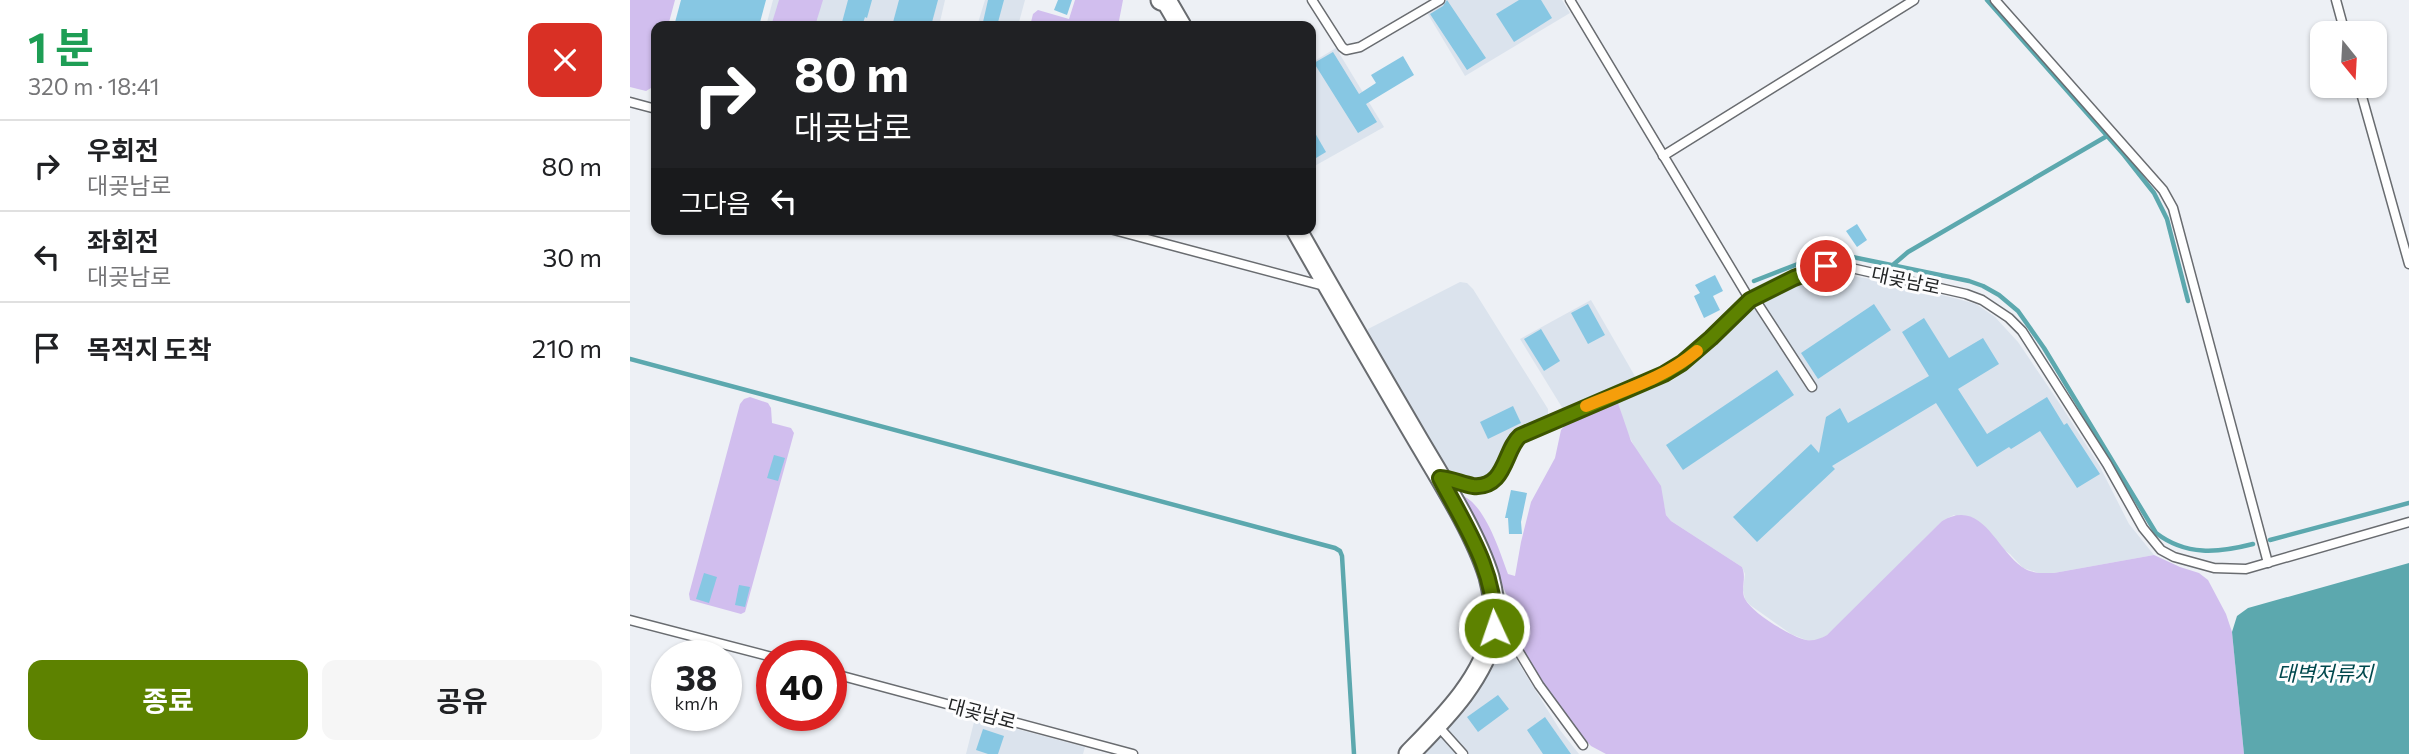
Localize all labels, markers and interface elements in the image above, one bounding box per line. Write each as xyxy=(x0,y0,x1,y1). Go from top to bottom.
text: 1 분 xyxy=(28,20,94,72)
north arrow xyxy=(2310,21,2387,98)
map controls xyxy=(2310,21,2387,98)
button: close xyxy=(528,23,602,97)
text: 80 m xyxy=(794,42,909,102)
icon: right xyxy=(679,49,770,140)
text: 320 m · 18:41 xyxy=(28,72,160,100)
text: 대곶남로 xyxy=(794,106,912,146)
text: 우회전 xyxy=(87,134,159,165)
icon: right xyxy=(28,147,66,185)
text: 80 m xyxy=(542,150,602,181)
text: 대곶남로 xyxy=(87,171,172,199)
icon: left xyxy=(765,182,803,220)
text: 그다음 xyxy=(679,187,751,218)
text: 좌회전 xyxy=(87,225,159,256)
pin xyxy=(1796,236,1856,296)
icon: left xyxy=(28,238,66,276)
text: 30 m xyxy=(543,241,602,272)
icon: arrive xyxy=(1807,247,1845,285)
street label: 대곶남로 xyxy=(1869,261,1943,299)
text: 대곶남로 xyxy=(87,262,172,290)
icon: arrive xyxy=(28,329,66,367)
text: 210 m xyxy=(532,332,602,363)
text: 목적지 도착 xyxy=(87,333,212,364)
position arrow xyxy=(1457,591,1531,665)
speed limit sign: 40 xyxy=(756,640,847,731)
text: 38 xyxy=(675,655,718,698)
button: 종료 xyxy=(28,660,308,740)
button: 공유 xyxy=(322,660,602,740)
water label: 대벽저류지 xyxy=(2277,660,2375,685)
text: km/h xyxy=(675,692,718,714)
street label: 대곶남로 xyxy=(945,693,1019,733)

